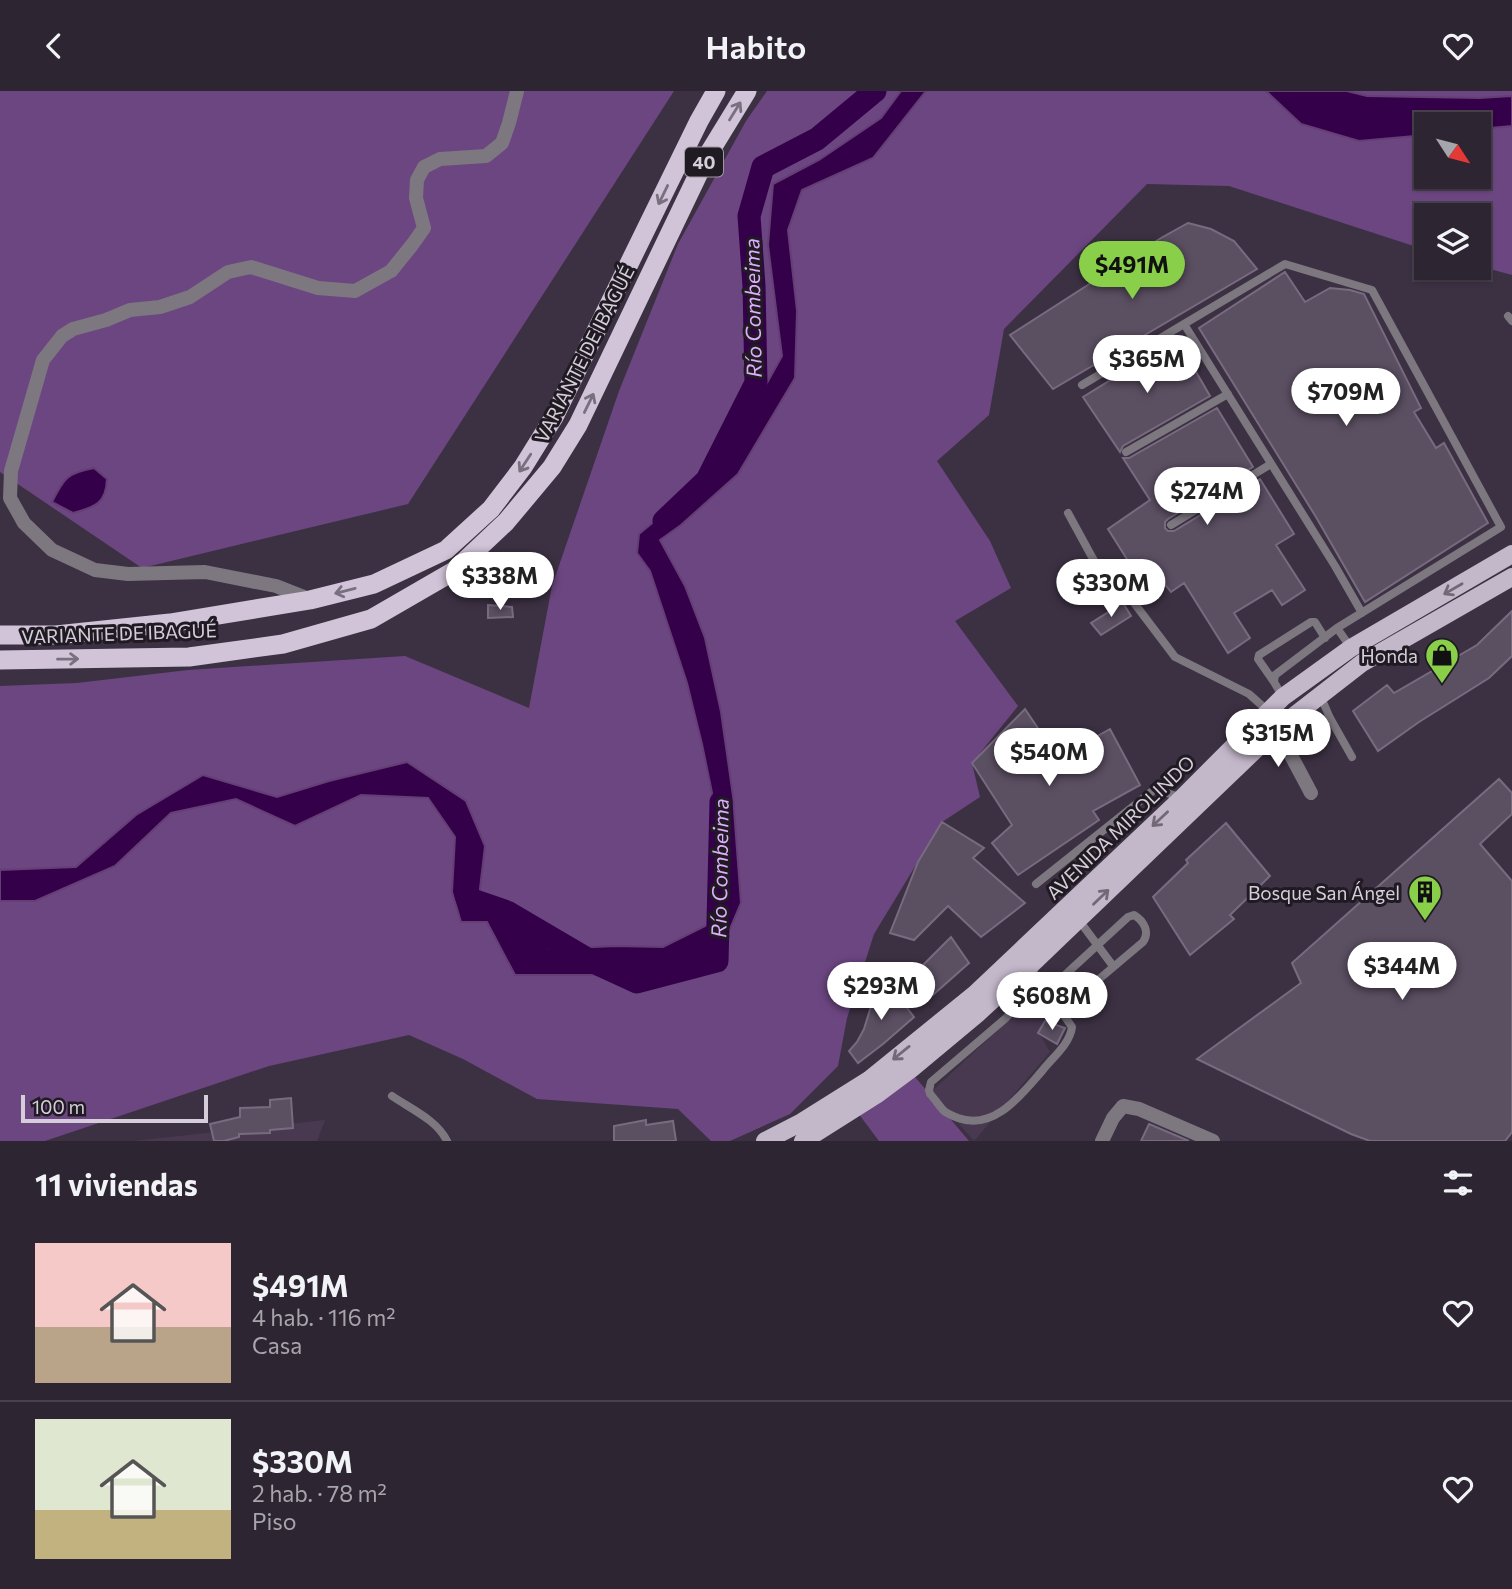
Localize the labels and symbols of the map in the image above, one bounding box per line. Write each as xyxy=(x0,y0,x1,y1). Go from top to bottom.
one-way arrow xyxy=(728,102,742,122)
north arrow xyxy=(1414,112,1491,189)
road number: 40 xyxy=(685,147,723,177)
one-way arrow xyxy=(655,184,669,205)
water label: Río Combeima xyxy=(738,238,766,378)
pin: $491M xyxy=(1083,241,1181,301)
street label: VARIANTE DE IBAGUÉ xyxy=(529,262,639,446)
pin: $365M xyxy=(1098,335,1196,395)
pin: $709M xyxy=(1297,369,1395,428)
one-way arrow xyxy=(582,393,596,414)
one-way arrow xyxy=(518,452,532,472)
pin: $274M xyxy=(1158,467,1256,527)
pin: $338M xyxy=(451,553,549,612)
pin: $330M xyxy=(1062,559,1160,619)
one-way arrow xyxy=(1443,582,1463,596)
one-way arrow xyxy=(334,585,357,598)
street label: VARIANTE DE IBAGUÉ xyxy=(21,618,217,648)
shop icon: Honda xyxy=(1423,636,1461,685)
place label: Honda xyxy=(1361,644,1418,667)
one-way arrow xyxy=(56,652,79,666)
pin: $315M xyxy=(1229,709,1327,769)
pin: $540M xyxy=(1000,729,1098,788)
street label: AVENIDA MIROLINDO xyxy=(1041,750,1199,904)
water label: Río Combeima xyxy=(705,798,733,938)
one-way arrow xyxy=(1152,810,1169,827)
building icon: Bosque San Ángel xyxy=(1406,873,1444,922)
place label: Bosque San Ángel xyxy=(1248,881,1400,904)
one-way arrow xyxy=(1092,888,1109,905)
pin: $344M xyxy=(1353,943,1451,1002)
pin: $293M xyxy=(832,963,930,1022)
pin: $608M xyxy=(1003,972,1101,1032)
one-way arrow xyxy=(893,1046,911,1061)
scale bar xyxy=(21,1092,208,1124)

